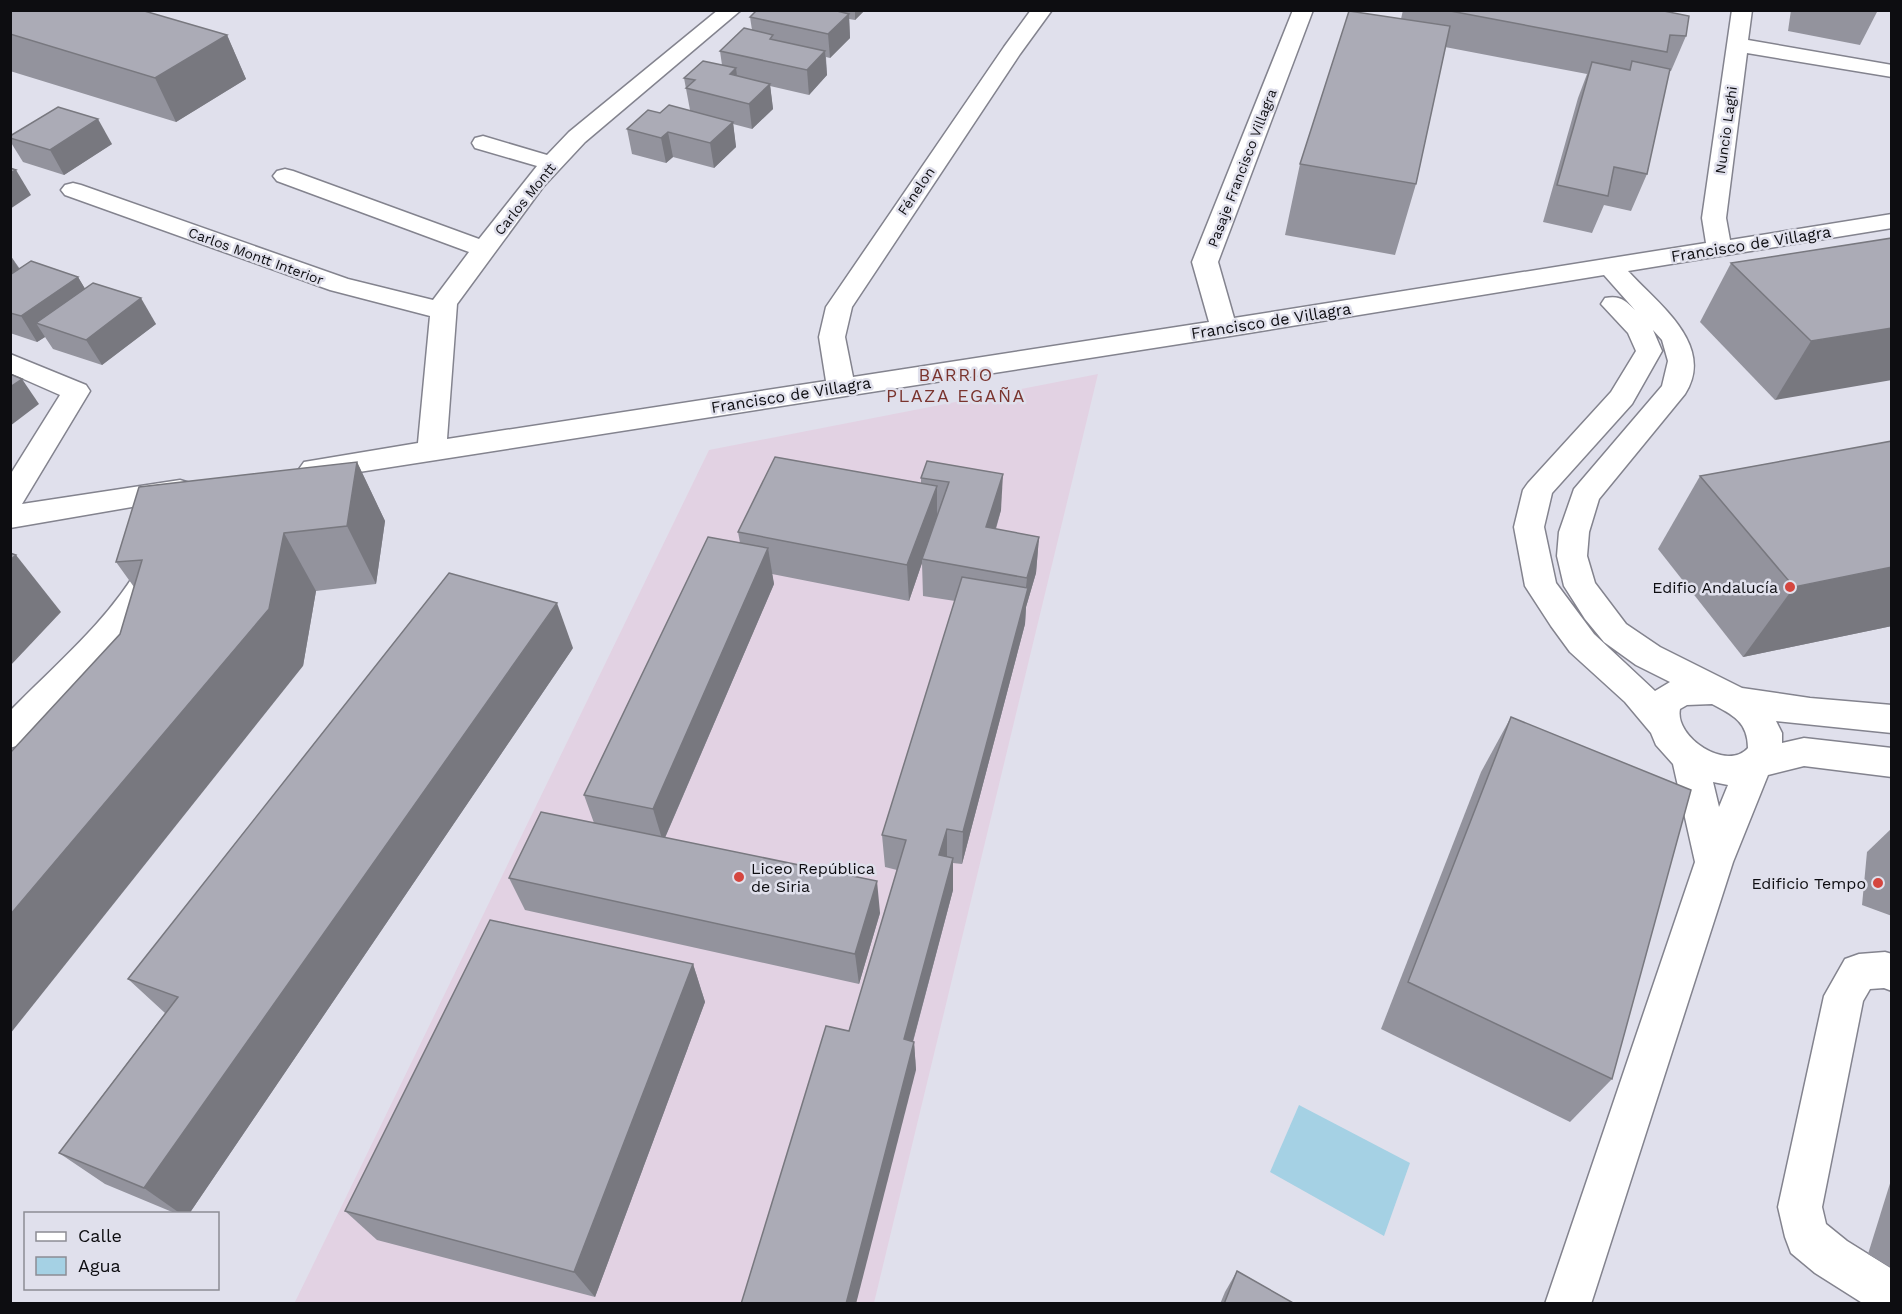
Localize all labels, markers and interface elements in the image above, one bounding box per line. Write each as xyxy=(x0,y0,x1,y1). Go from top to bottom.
street label: Nuncio Laghi xyxy=(1712,85,1740,175)
street label: Pasaje Francisco Villagra xyxy=(1204,87,1280,249)
street label: Carlos Montt xyxy=(491,160,559,238)
street label: Fénelon xyxy=(894,164,938,218)
street label: Francisco de Villagra xyxy=(1670,222,1832,266)
street label: Carlos Montt Interior xyxy=(186,224,326,288)
street label: Francisco de Villagra xyxy=(1190,299,1352,343)
district label: BARRIO PLAZA EGAÑA xyxy=(886,364,1026,406)
street label: Francisco de Villagra xyxy=(710,373,872,417)
place label: Edifio Andalucía xyxy=(1652,578,1778,597)
marker: Edifio Andalucía xyxy=(1783,580,1797,594)
place label: Liceo República de Siria xyxy=(751,859,875,896)
marker: Liceo República de Siria xyxy=(732,870,746,884)
place label: Edificio Tempo xyxy=(1751,874,1866,893)
marker: Edificio Tempo xyxy=(1871,876,1885,890)
legend xyxy=(24,1212,219,1290)
text: Calle xyxy=(78,1225,122,1246)
text: Agua xyxy=(78,1255,121,1276)

